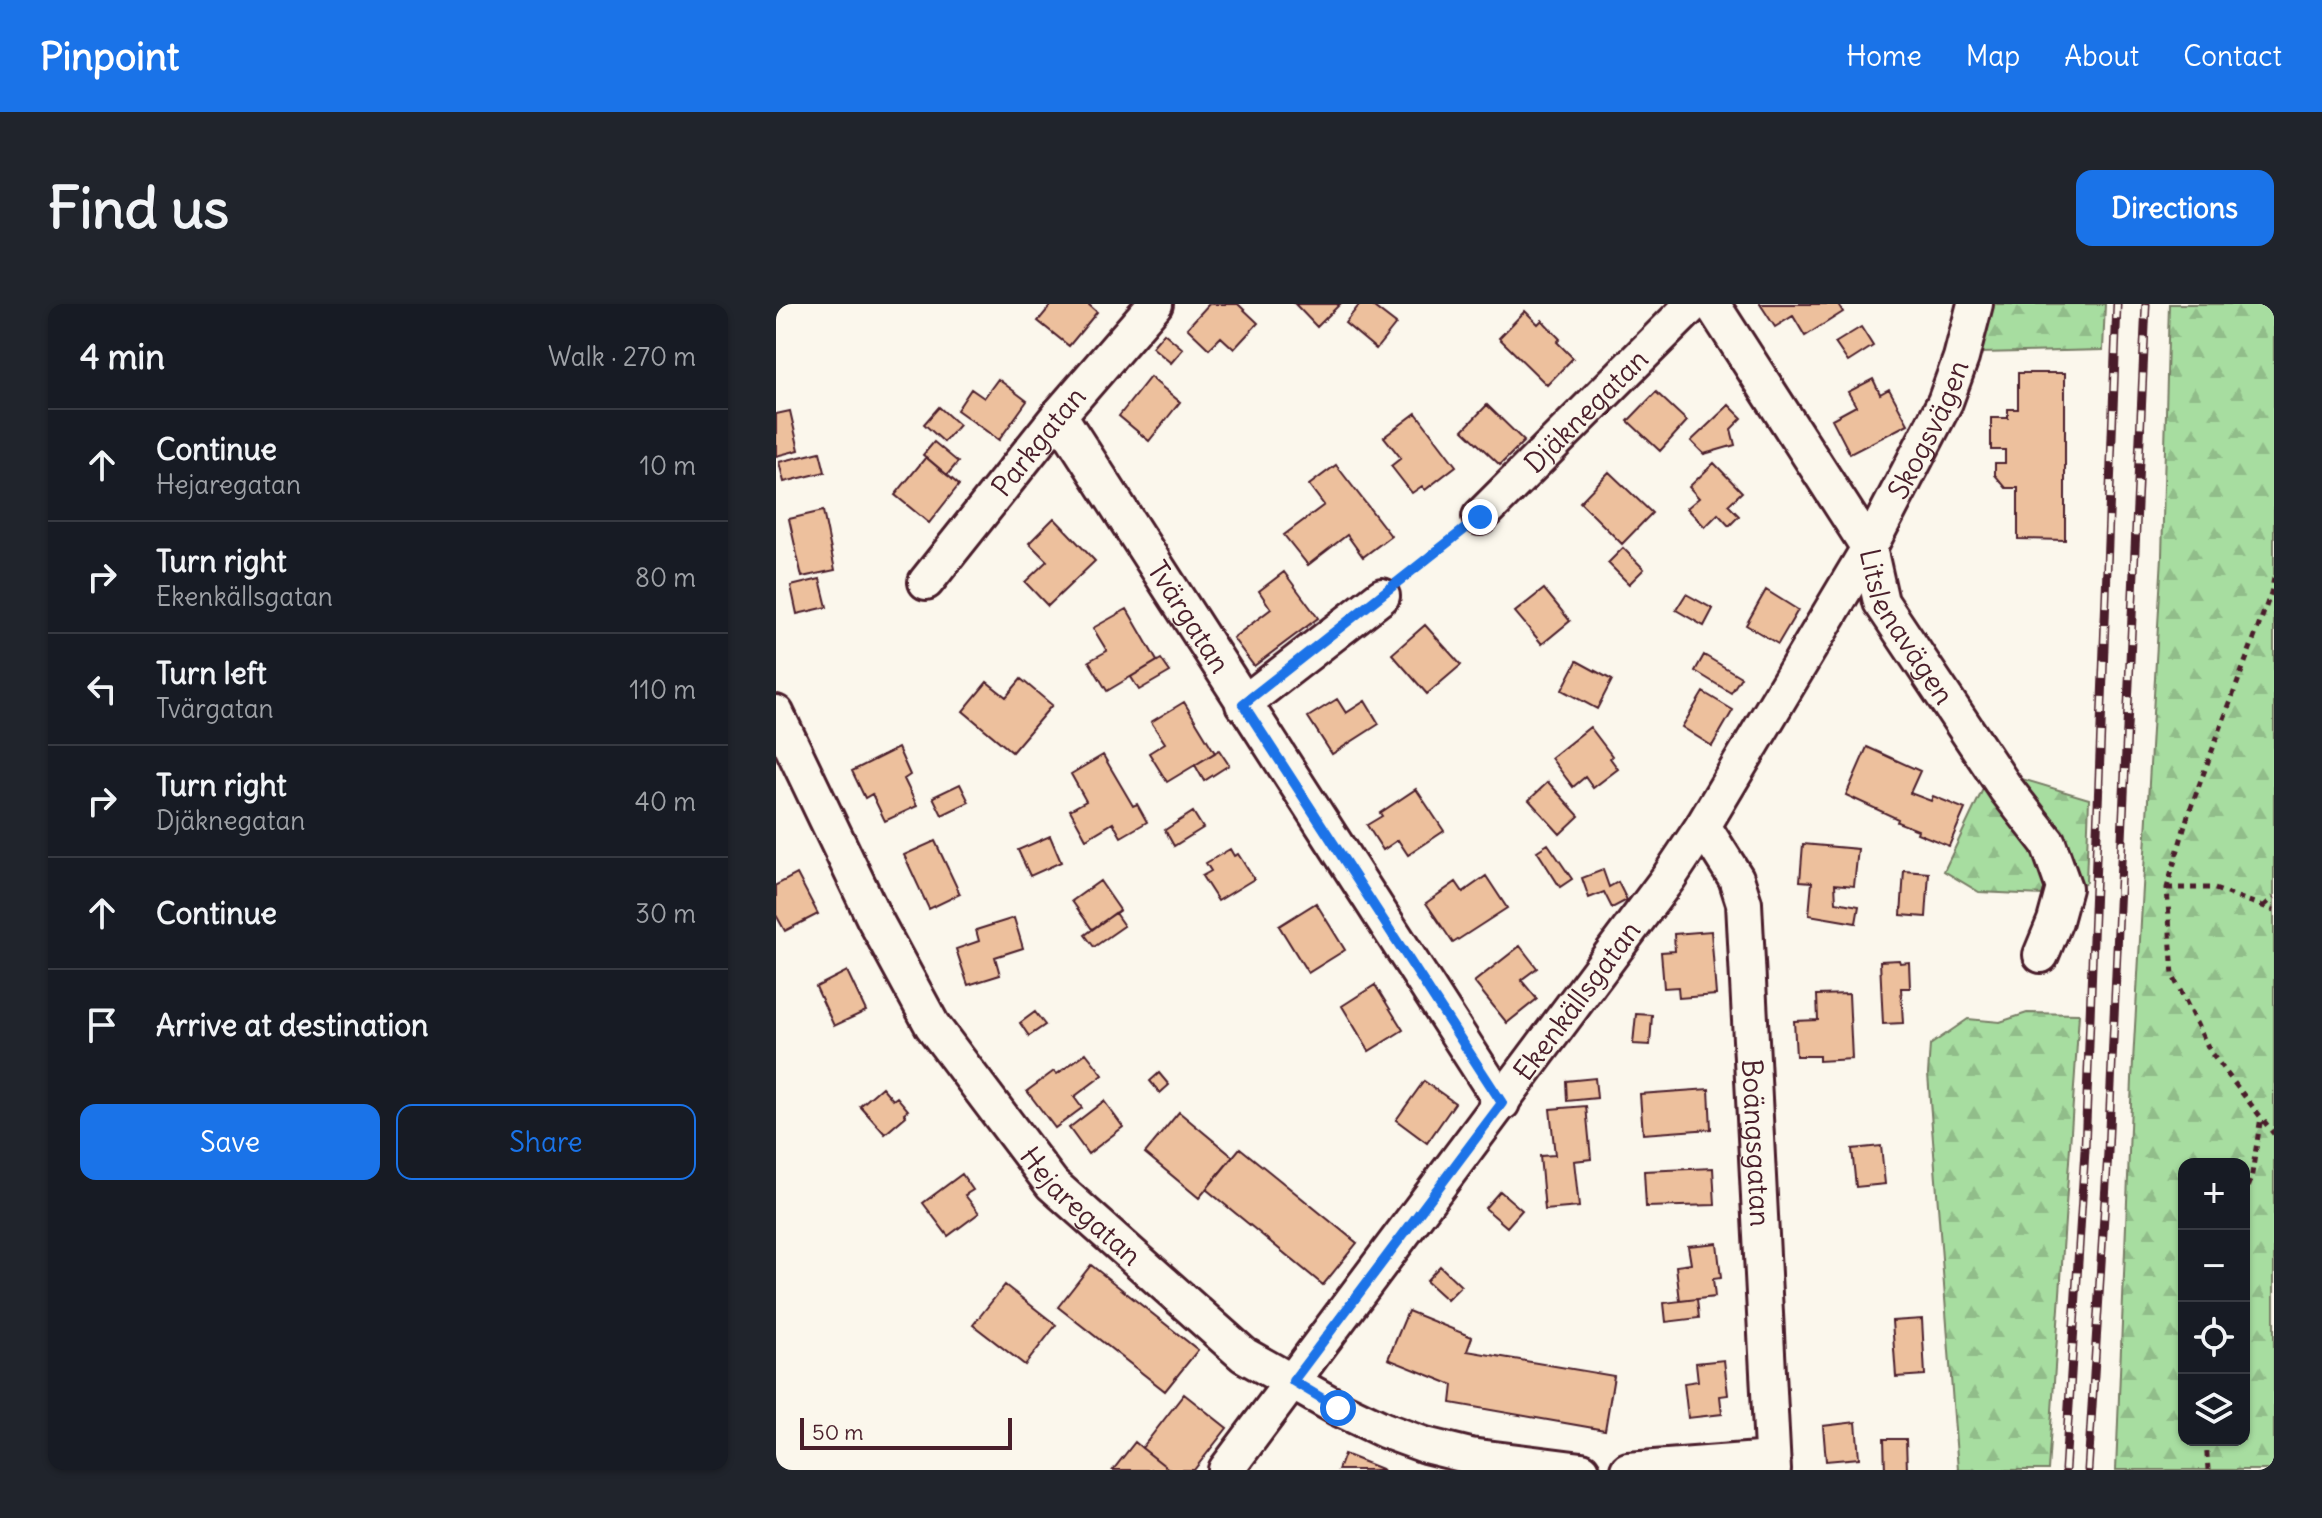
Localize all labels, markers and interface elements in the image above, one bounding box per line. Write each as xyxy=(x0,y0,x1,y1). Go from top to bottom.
text: Pinpoint xyxy=(40,33,179,80)
text: Home xyxy=(1846,38,1922,74)
text: Map xyxy=(1966,38,2020,74)
text: About xyxy=(2064,38,2139,74)
text: Contact xyxy=(2183,38,2282,74)
button: Directions xyxy=(2076,170,2274,246)
text: Find us xyxy=(48,173,229,243)
text: 4 min xyxy=(80,335,165,378)
text: Walk · 270 m xyxy=(548,340,696,373)
street label: Djäknegatan xyxy=(1516,341,1656,481)
street label: Skogsvägen xyxy=(1880,355,1977,505)
street label: Parkgatan xyxy=(983,379,1094,504)
text: Continue xyxy=(156,430,277,468)
icon: ahead xyxy=(80,443,124,487)
text: 10 m xyxy=(640,449,696,482)
text: Hejaregatan xyxy=(156,468,301,501)
route end xyxy=(1462,499,1498,535)
text: Turn right xyxy=(156,542,287,580)
street label: Litslenavägen xyxy=(1852,545,1962,711)
street label: Tvärgatan xyxy=(1140,554,1238,680)
icon: right xyxy=(80,555,124,599)
text: 80 m xyxy=(635,561,696,594)
text: Ekenkällsgatan xyxy=(156,580,333,613)
text: Turn left xyxy=(156,654,267,692)
icon: left xyxy=(80,667,124,711)
text: 110 m xyxy=(629,673,696,706)
text: Tvärgatan xyxy=(156,692,274,725)
text: Turn right xyxy=(156,766,287,804)
icon: right xyxy=(80,779,124,823)
text: 40 m xyxy=(635,785,696,818)
text: Djäknegatan xyxy=(156,804,305,837)
icon: ahead xyxy=(80,891,124,935)
text: Continue xyxy=(156,894,277,932)
text: 30 m xyxy=(635,897,696,930)
street label: Ekenkällsgatan xyxy=(1505,913,1648,1088)
icon: arrive xyxy=(80,1003,124,1047)
text: Arrive at destination xyxy=(156,1006,428,1044)
street label: Boängsgatan xyxy=(1734,1058,1779,1228)
button: Save xyxy=(80,1104,380,1180)
button: Share xyxy=(396,1104,696,1180)
street label: Hejaregatan xyxy=(1012,1139,1149,1273)
map controls xyxy=(2178,1158,2250,1446)
button: + xyxy=(2178,1158,2250,1230)
button: − xyxy=(2178,1230,2250,1302)
button: locate xyxy=(2178,1302,2250,1374)
button: layers xyxy=(2178,1374,2250,1446)
route start xyxy=(1320,1390,1356,1426)
scale bar xyxy=(800,1414,1012,1450)
text: 50 m xyxy=(812,1418,864,1446)

